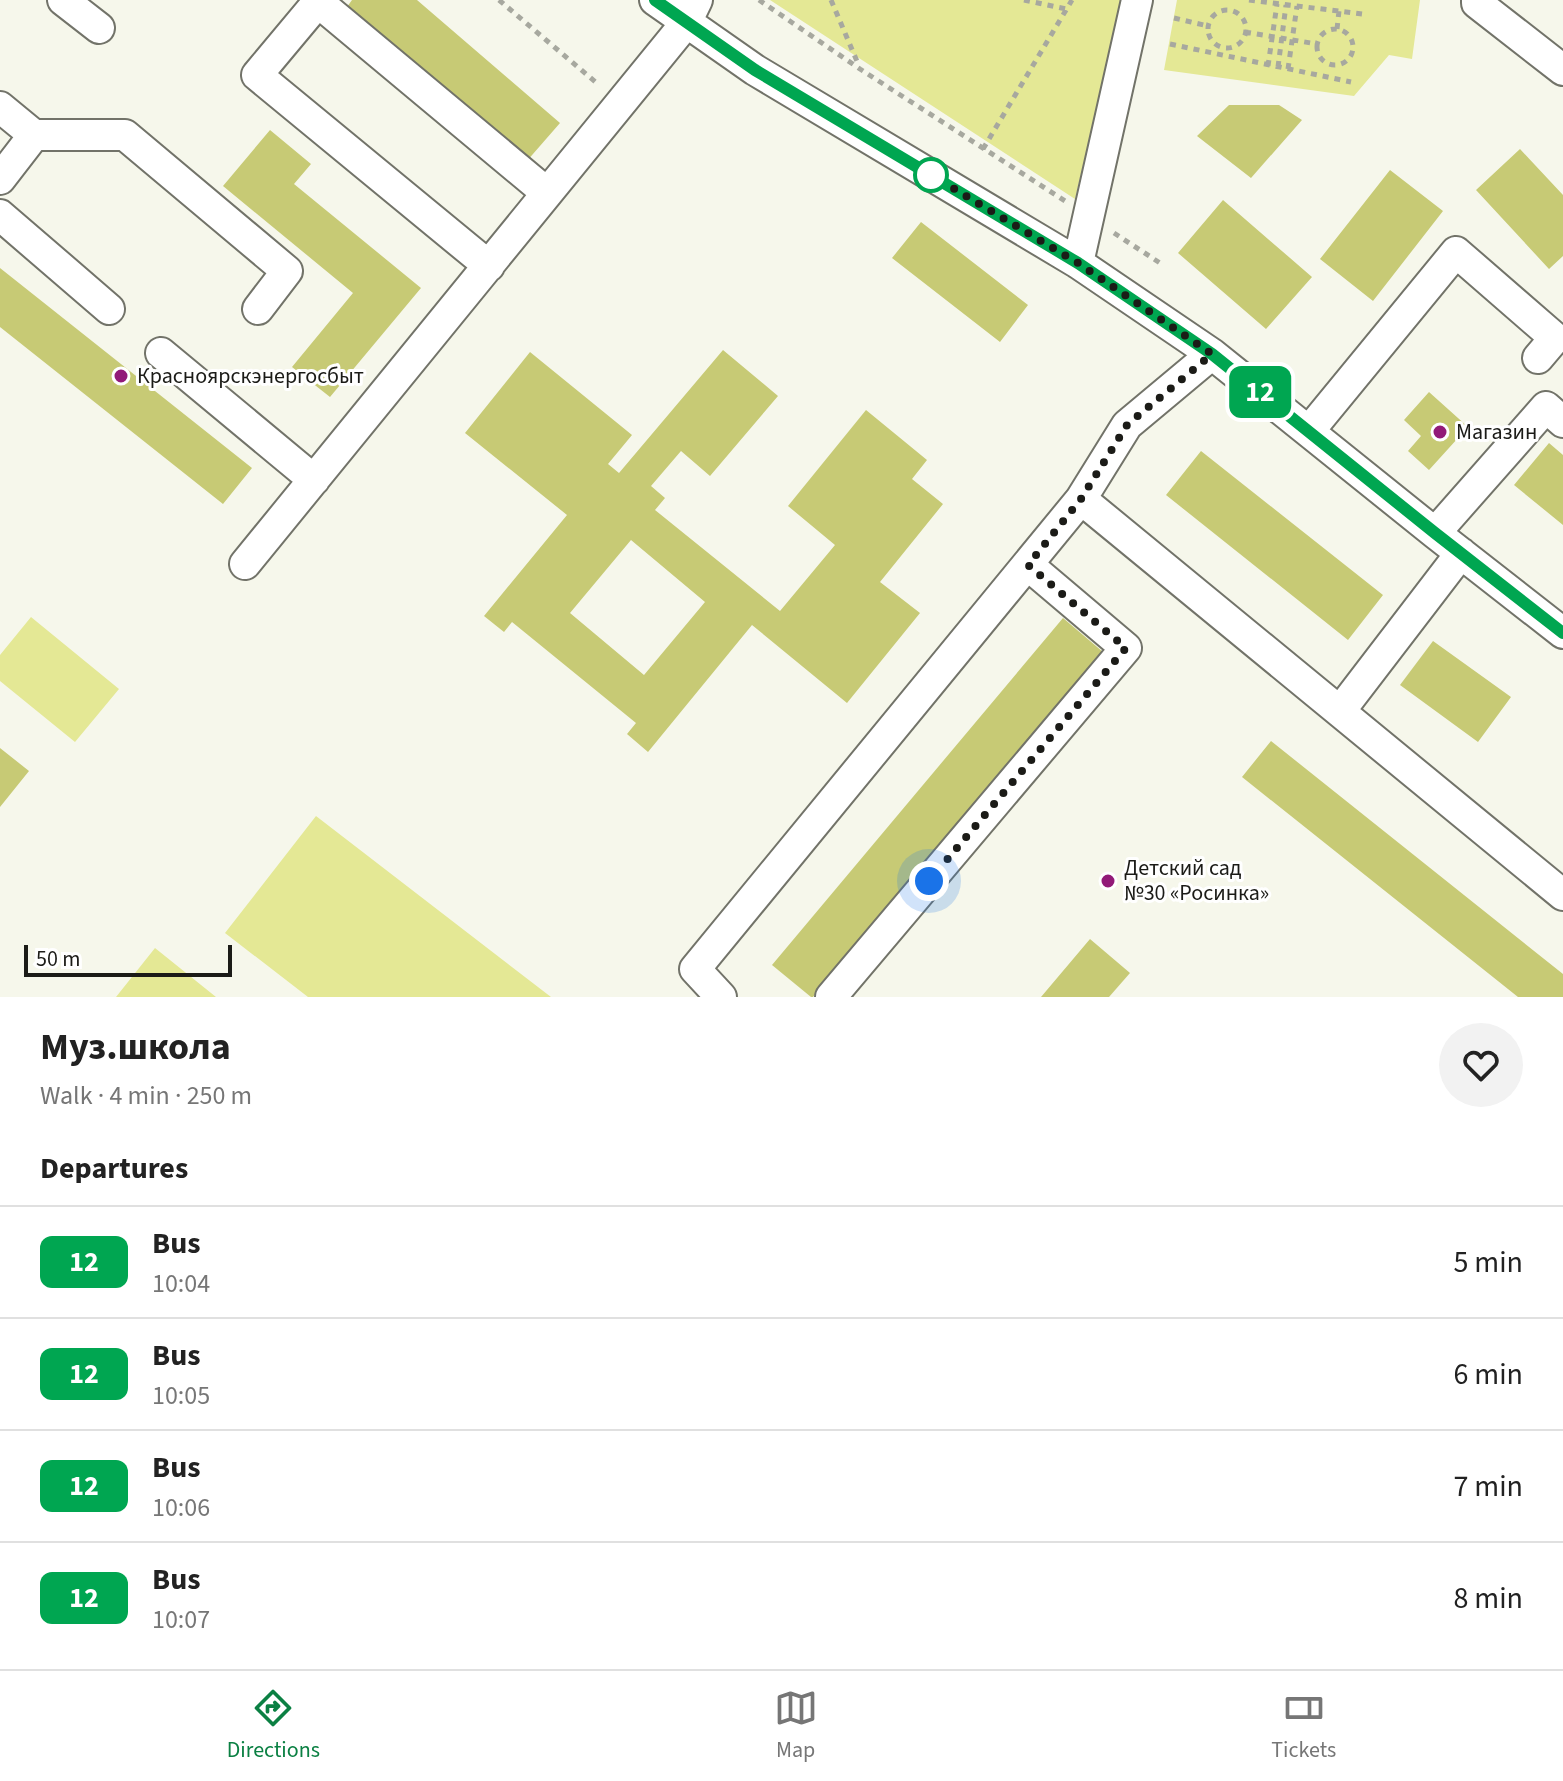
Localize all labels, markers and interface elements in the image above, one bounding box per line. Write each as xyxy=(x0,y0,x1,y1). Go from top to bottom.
unlabelled marker xyxy=(914,158,948,192)
place label: Красноярскэнергосбыт xyxy=(137,360,364,392)
line badge: 12 xyxy=(1224,366,1296,418)
marker: Красноярскэнергосбыт xyxy=(112,367,130,385)
text: 12 xyxy=(1245,372,1275,412)
place label: Магазин xyxy=(1456,416,1537,448)
marker: Магазин xyxy=(1431,423,1449,441)
place label: Детский сад №30 «Росинка» xyxy=(1124,852,1269,909)
your location xyxy=(909,861,949,901)
marker: Детский сад №30 «Росинка» xyxy=(1099,872,1117,890)
scale bar xyxy=(24,941,232,977)
text: 50 m xyxy=(36,943,81,975)
text: Муз.школа xyxy=(40,1020,231,1074)
button: heart xyxy=(1439,1023,1523,1107)
text: Walk · 4 min · 250 m xyxy=(40,1077,252,1114)
text: Departures xyxy=(40,1147,188,1190)
text: Bus xyxy=(152,1222,200,1265)
text: 5 min xyxy=(1453,1241,1523,1284)
text: 12 xyxy=(69,1242,99,1282)
text: 10:04 xyxy=(152,1265,210,1302)
text: Bus xyxy=(152,1334,200,1377)
text: 6 min xyxy=(1453,1353,1523,1396)
text: 12 xyxy=(69,1354,99,1394)
text: 10:05 xyxy=(152,1377,210,1414)
text: Bus xyxy=(152,1446,200,1489)
text: 7 min xyxy=(1453,1465,1523,1508)
text: 12 xyxy=(69,1466,99,1506)
text: 10:06 xyxy=(152,1489,210,1526)
text: Bus xyxy=(152,1558,200,1601)
text: 8 min xyxy=(1453,1577,1523,1620)
text: 12 xyxy=(69,1578,99,1618)
text: 10:07 xyxy=(152,1601,210,1638)
tab: Directions xyxy=(227,1686,320,1766)
tab: Map xyxy=(774,1686,818,1766)
tab: Tickets xyxy=(1271,1686,1336,1766)

